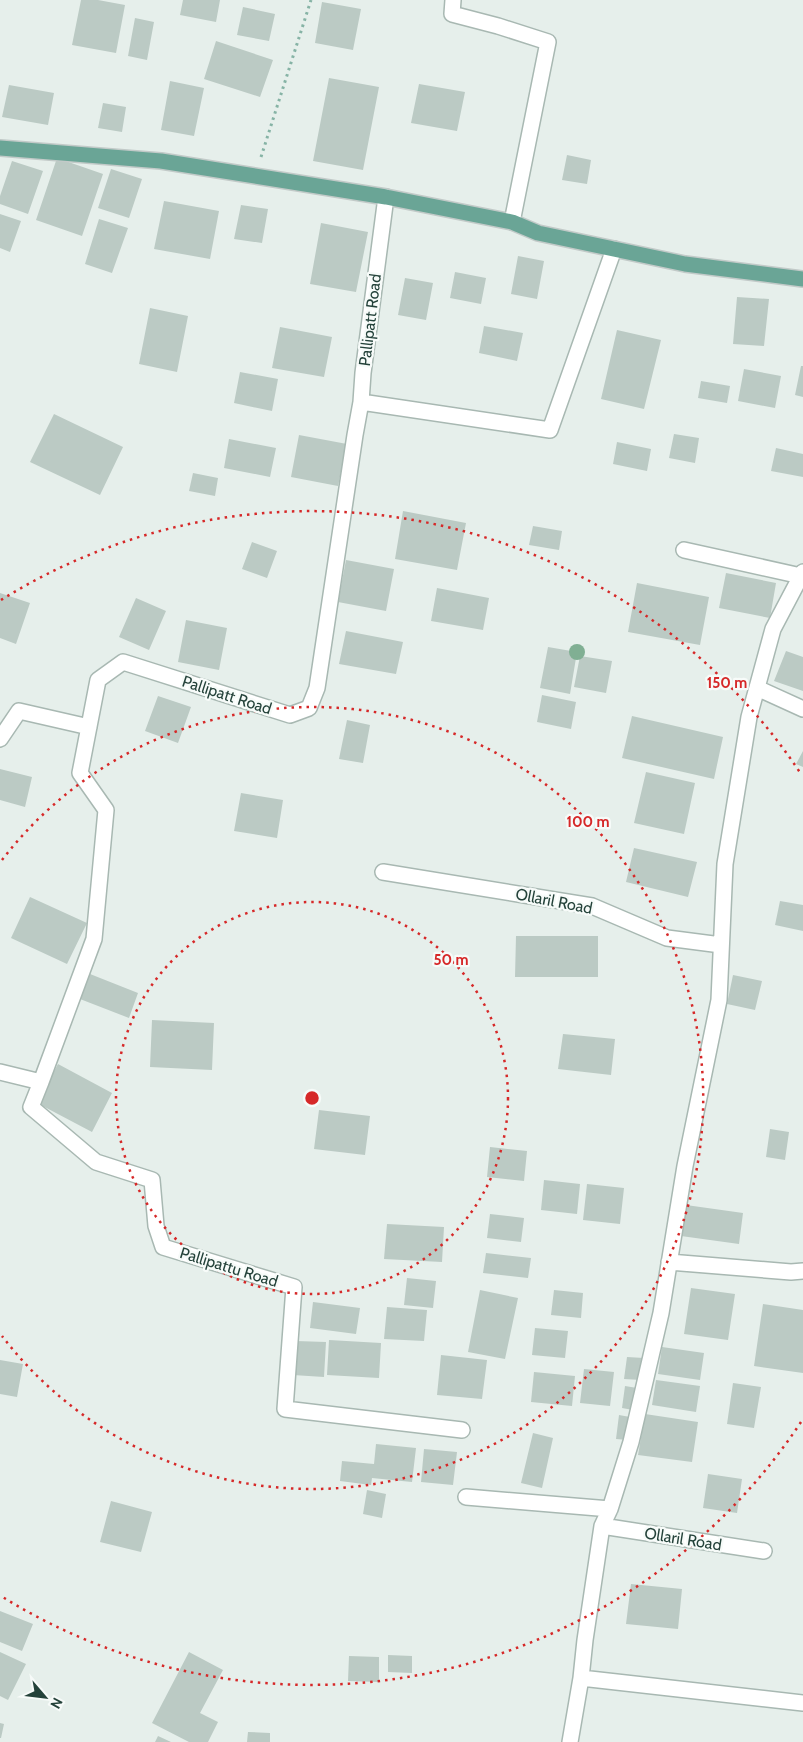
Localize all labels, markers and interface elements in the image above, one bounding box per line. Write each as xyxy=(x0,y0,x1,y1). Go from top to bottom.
street label: Pallipatt Road xyxy=(355,273,385,367)
street label: Pallipatt Road xyxy=(180,672,274,718)
text: 150 m xyxy=(707,674,747,692)
text: 100 m xyxy=(566,813,610,831)
street label: Ollaril Road xyxy=(514,884,594,918)
text: 50 m xyxy=(433,951,469,969)
centre of rings xyxy=(303,1089,321,1107)
street label: Pallipattu Road xyxy=(178,1243,280,1291)
street label: Ollaril Road xyxy=(643,1524,723,1554)
north arrow xyxy=(20,1672,70,1722)
text: N xyxy=(46,1695,67,1712)

